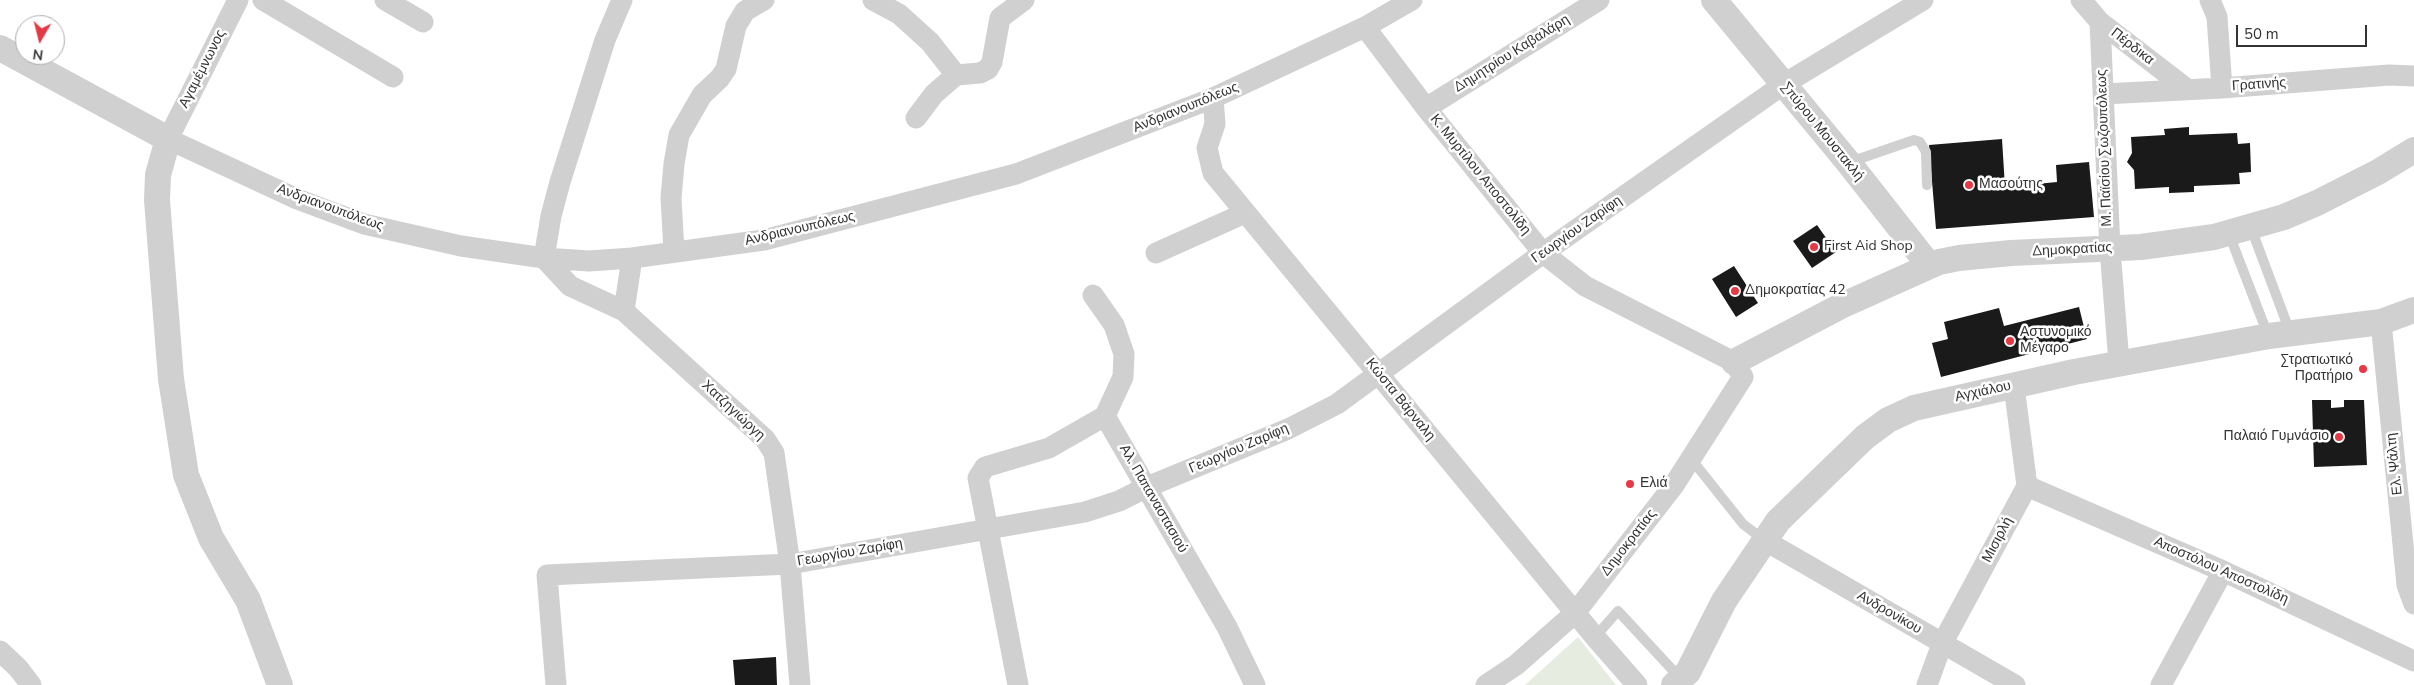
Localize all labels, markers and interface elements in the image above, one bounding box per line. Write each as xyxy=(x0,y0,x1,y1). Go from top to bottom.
street label: Δημητρίου Καβαλάρη xyxy=(1451,12,1573,96)
north arrow xyxy=(15,15,65,65)
scale bar xyxy=(2239,15,2370,47)
text: 50 m xyxy=(2244,24,2279,44)
street label: Πέρδικα xyxy=(2107,25,2157,69)
street label: Αγαμέμνωνος xyxy=(176,27,230,111)
text: N xyxy=(31,44,45,64)
street label: Μ. Παϊσίου Σωζουπόλεως xyxy=(2094,69,2116,227)
street label: Γρατινής xyxy=(2232,75,2286,95)
street label: Ανδριανουπόλεως xyxy=(1131,79,1241,137)
street label: Σπύρου Μουστακλή xyxy=(1777,79,1867,185)
street label: Κ. Μυρτίλου Αποστολίδη xyxy=(1426,111,1534,239)
place label: Μασούτης xyxy=(1979,177,2043,193)
marker: Μασούτης xyxy=(1963,179,1975,191)
street label: Ανδριανουπόλεως xyxy=(274,181,386,235)
street label: Γεωργίου Ζαρίφη xyxy=(1529,193,1625,267)
street label: Ανδριανουπόλεως xyxy=(743,208,857,250)
place label: First Aid Shop xyxy=(1824,239,1913,255)
street label: Δημοκρατίας xyxy=(2032,240,2112,260)
marker: First Aid Shop xyxy=(1808,241,1820,253)
place label: Δημοκρατίας 42 xyxy=(1745,283,1846,299)
marker: Δημοκρατίας 42 xyxy=(1729,285,1741,297)
place label: Αστυνομικό Μέγαρο xyxy=(2020,325,2092,358)
marker: Αστυνομικό Μέγαρο xyxy=(2004,335,2016,347)
place label: Στρατιωτικό Πρατήριο xyxy=(2280,353,2353,386)
street label: Κώστα Βάρναλη xyxy=(1362,355,1438,445)
marker: Στρατιωτικό Πρατήριο xyxy=(2357,363,2369,375)
street label: Χατζηγιώργη xyxy=(698,377,768,445)
street label: Αγχιάλου xyxy=(1953,378,2013,406)
street label: Γεωργίου Ζαρίφη xyxy=(1187,420,1291,478)
place label: Παλαιό Γυμνάσιο xyxy=(2224,429,2329,445)
marker: Παλαιό Γυμνάσιο xyxy=(2333,431,2345,443)
street label: Ελ. Ψάλτη xyxy=(2383,432,2407,496)
street label: Αλ. Παπαναστασιού xyxy=(1115,442,1191,556)
place label: Ελιά xyxy=(1640,476,1668,492)
marker: Ελιά xyxy=(1624,478,1636,490)
street label: Δημοκρατίας xyxy=(1598,506,1660,580)
street label: Μισιρλή xyxy=(1979,514,2017,566)
street label: Αποστόλου Αποστολίδη xyxy=(2151,534,2291,608)
street label: Γεωργίου Ζαρίφη xyxy=(796,535,904,571)
street label: Ανδρονίκου xyxy=(1854,588,1924,638)

